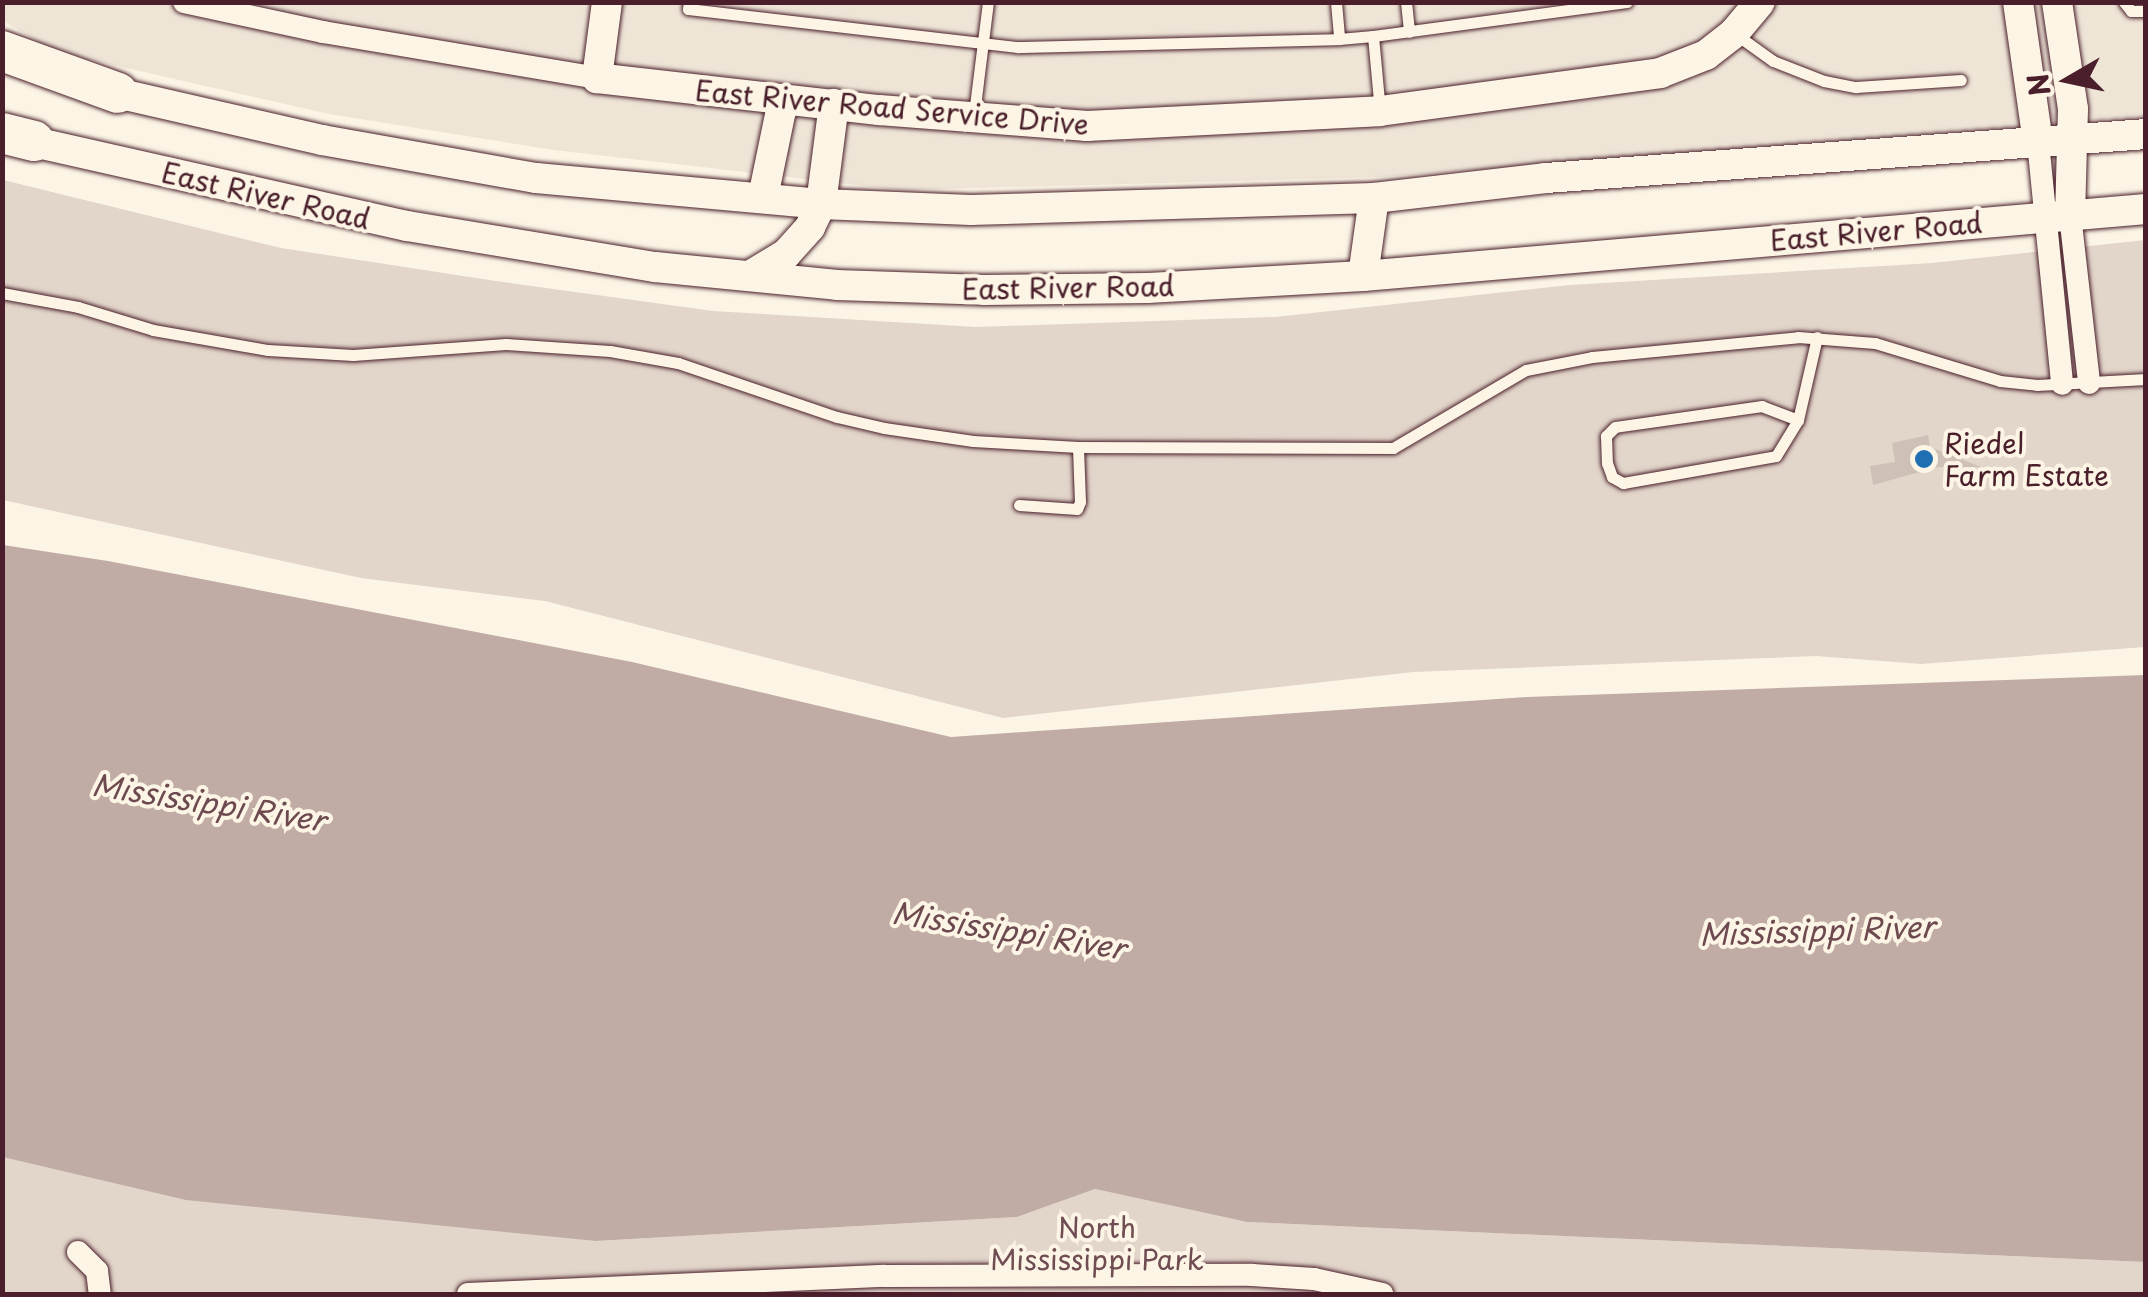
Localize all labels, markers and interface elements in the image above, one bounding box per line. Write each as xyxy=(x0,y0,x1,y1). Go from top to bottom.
north arrow xyxy=(2018,30,2118,130)
text: N xyxy=(2015,70,2061,99)
street label: East River Road Service Drive xyxy=(693,73,1091,141)
street label: East River Road xyxy=(159,155,373,235)
street label: East River Road xyxy=(1769,205,1983,257)
street label: East River Road xyxy=(961,268,1175,306)
place label: Riedel Farm Estate xyxy=(1944,426,2108,492)
marker: Riedel Farm Estate xyxy=(1913,448,1935,470)
water label: Mississippi River xyxy=(90,766,328,838)
water label: Mississippi River xyxy=(890,894,1128,966)
water label: Mississippi River xyxy=(1698,908,1936,952)
park label: North Mississippi Park xyxy=(990,1210,1204,1276)

